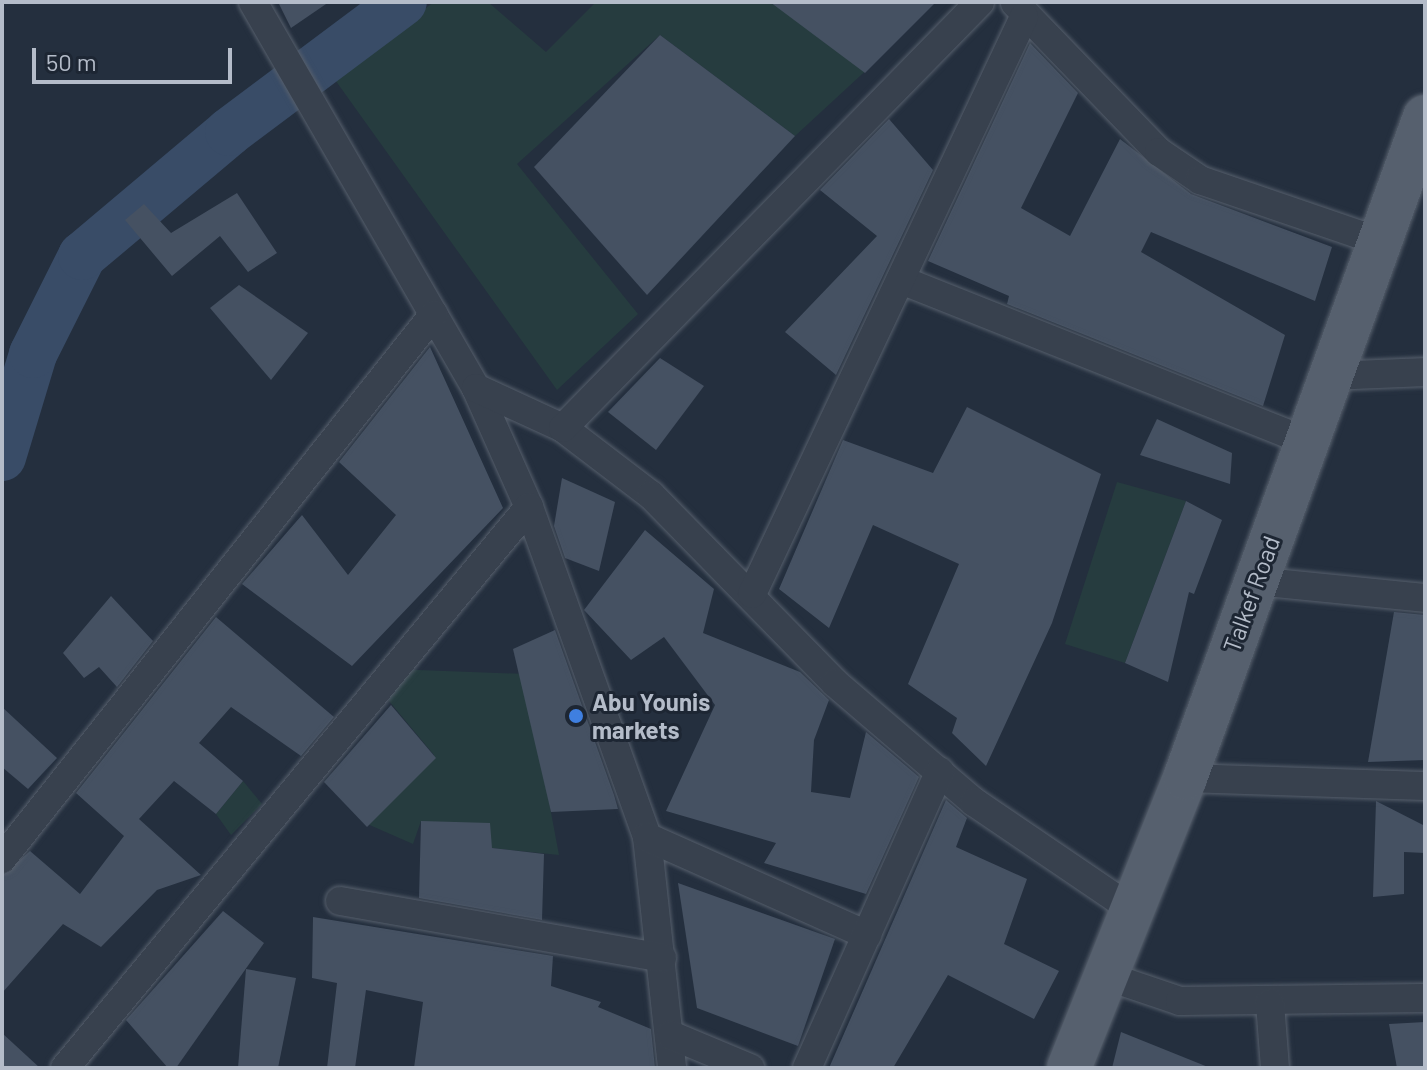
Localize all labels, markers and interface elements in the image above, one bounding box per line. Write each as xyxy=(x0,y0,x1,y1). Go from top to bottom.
scale bar xyxy=(36,32,236,82)
text: 50 m xyxy=(46,47,97,76)
street label: Talkef Road xyxy=(1217,532,1285,656)
place label: Abu Younis markets xyxy=(592,688,710,744)
marker: Abu Younis markets xyxy=(567,707,585,725)

